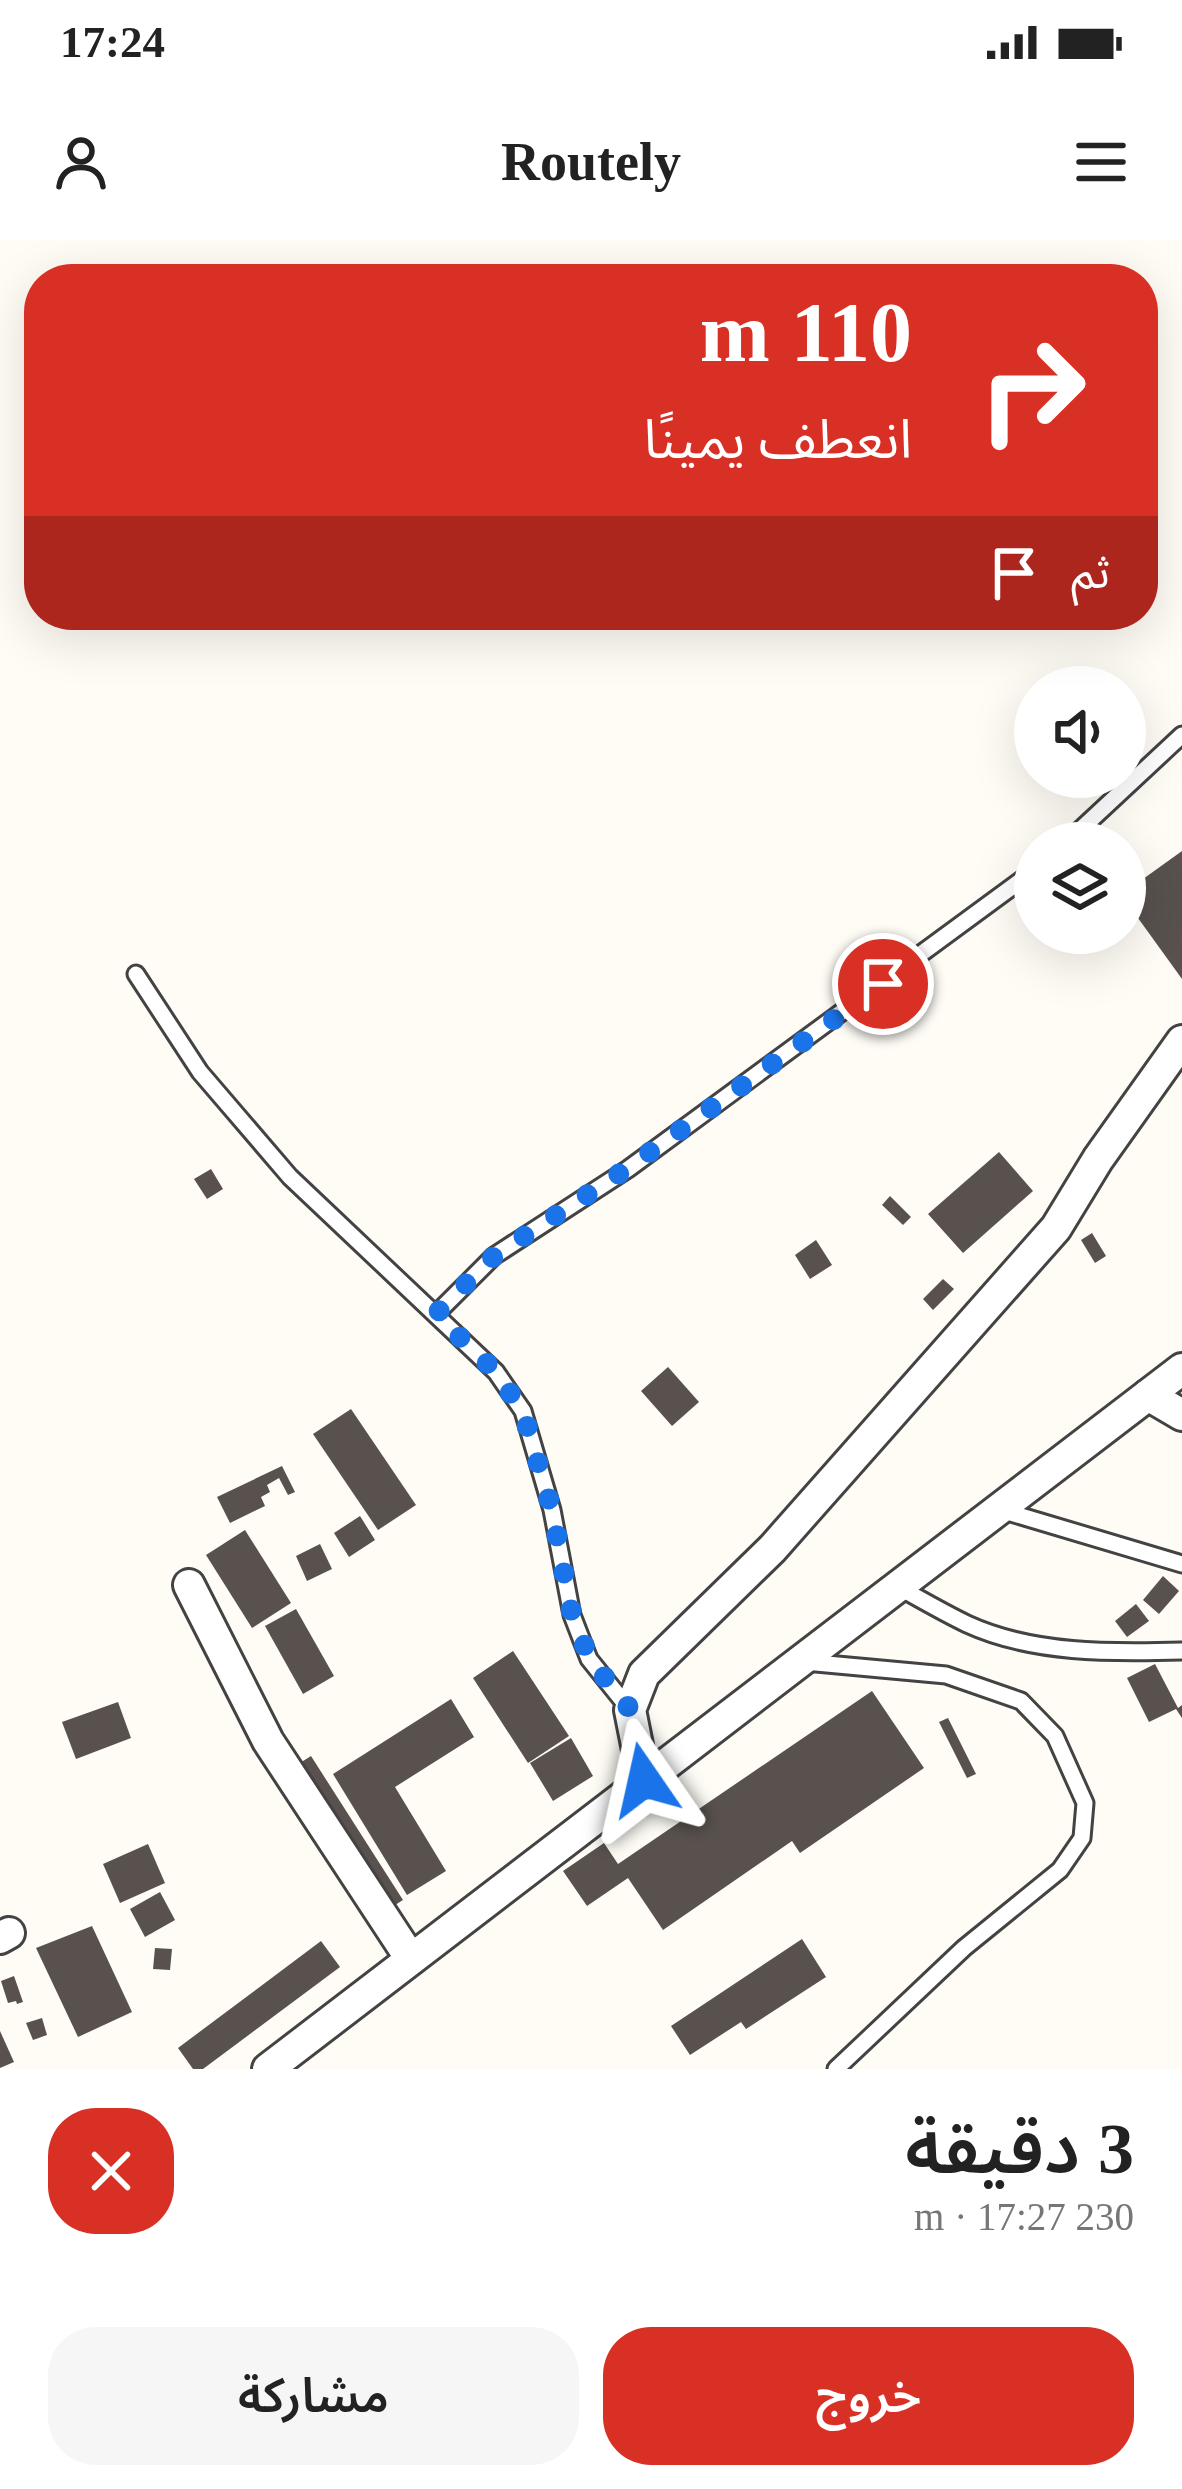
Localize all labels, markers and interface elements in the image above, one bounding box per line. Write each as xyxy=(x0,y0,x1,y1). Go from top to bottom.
text: 17:24 xyxy=(60,17,165,67)
icon: person xyxy=(48,129,114,195)
icon: menu xyxy=(1068,129,1134,195)
text: Routely xyxy=(501,132,681,192)
text: 110 m xyxy=(700,286,912,379)
icon: right xyxy=(954,312,1110,468)
text: انعطف يمينًا xyxy=(644,410,912,470)
icon: arrive xyxy=(981,540,1047,606)
text: ثم xyxy=(1071,548,1110,598)
map controls xyxy=(1014,666,1146,954)
button: sound xyxy=(1014,666,1146,798)
button: layers xyxy=(1014,822,1146,954)
pin xyxy=(832,933,934,1035)
icon: arrive xyxy=(850,951,916,1017)
position arrow xyxy=(581,1717,707,1843)
button: close xyxy=(48,2108,174,2234)
text: 3 دقيقة xyxy=(905,2109,1134,2189)
text: 230 m · 17:27 xyxy=(914,2195,1134,2238)
button: مشاركة xyxy=(48,2327,579,2465)
button: خروج xyxy=(603,2327,1134,2465)

